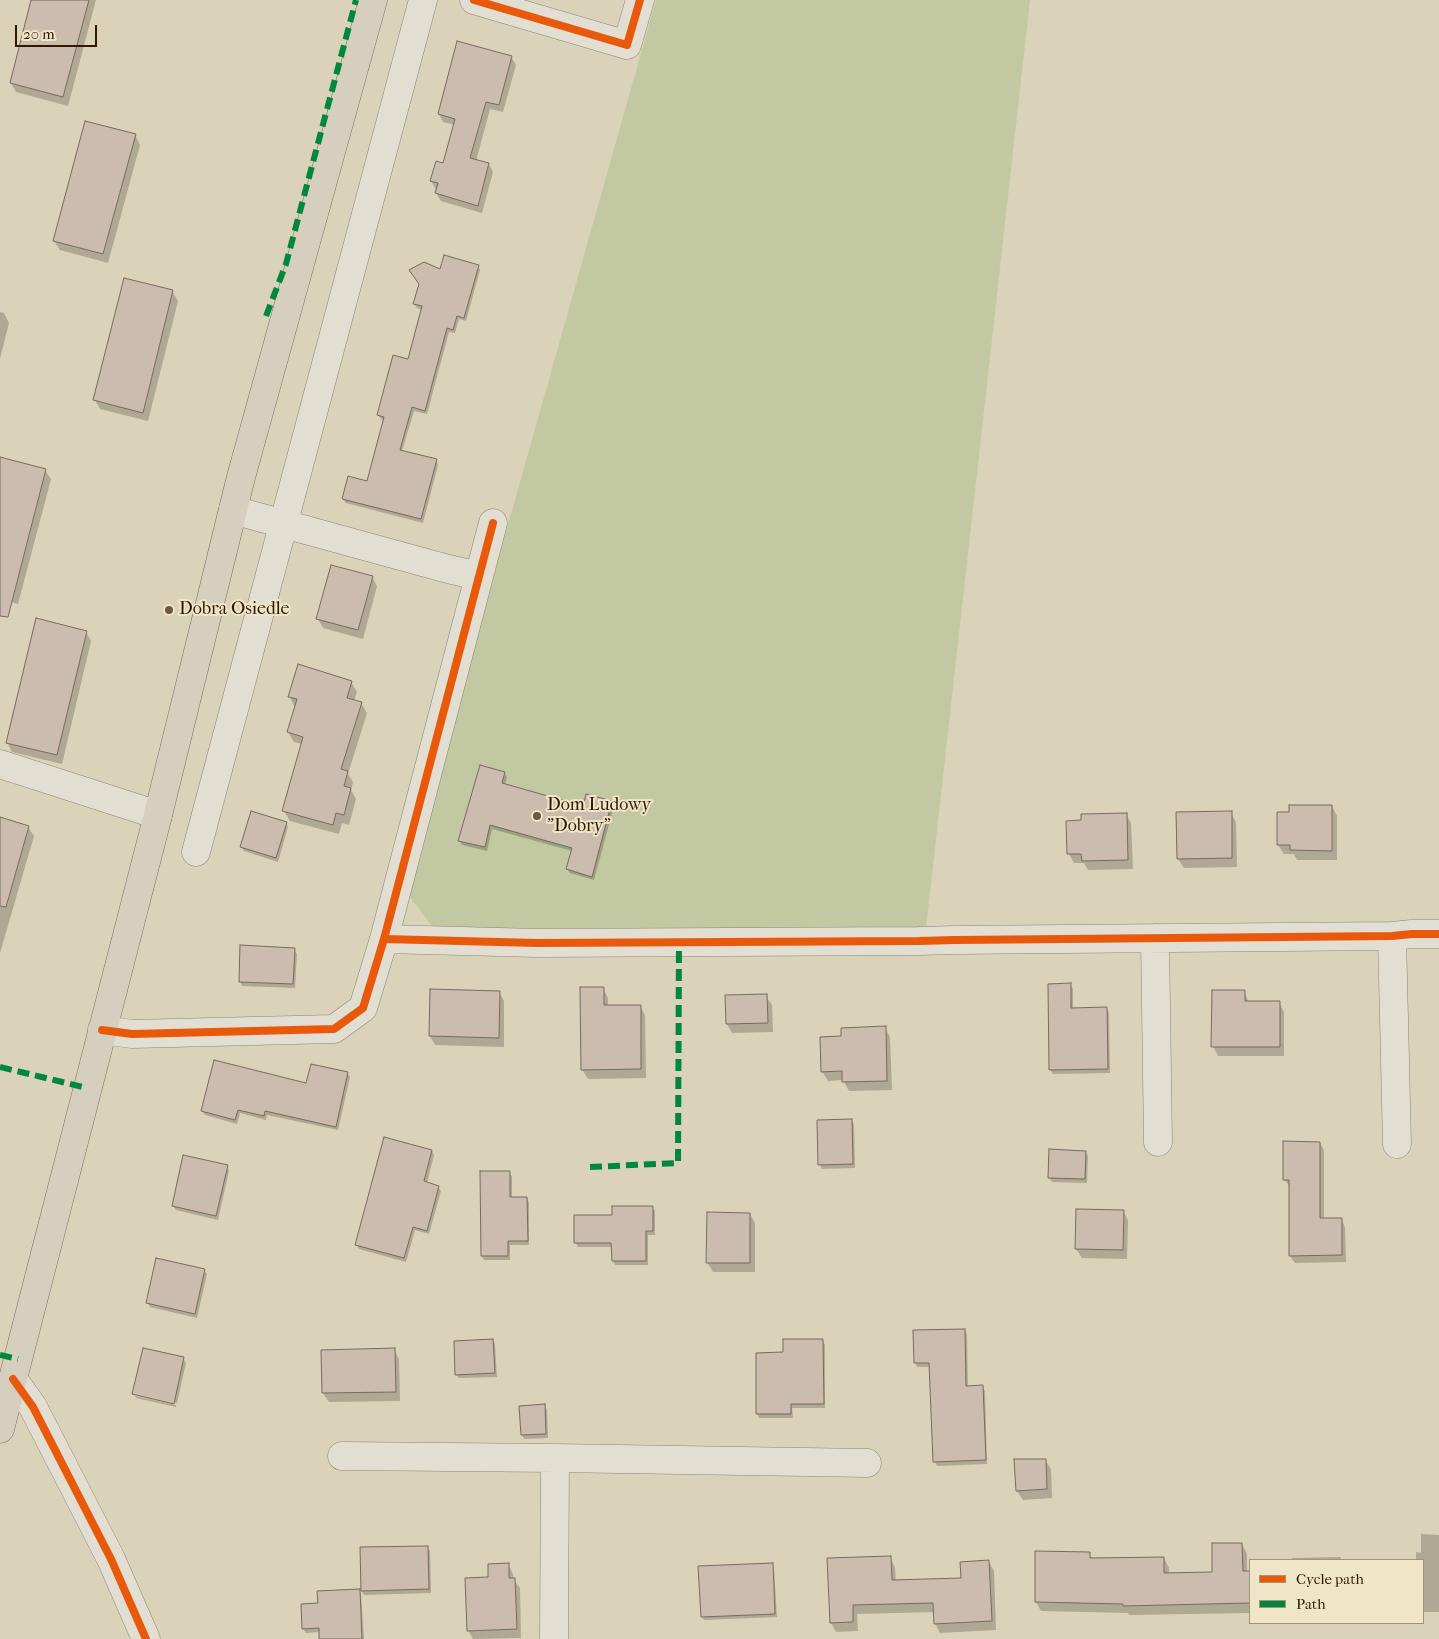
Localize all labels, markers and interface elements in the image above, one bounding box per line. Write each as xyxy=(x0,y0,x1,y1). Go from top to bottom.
scale bar xyxy=(18,15,100,47)
text: 20 m xyxy=(23,25,55,43)
place label: Dobra Osiedle xyxy=(179,599,289,621)
marker: Dobra Osiedle xyxy=(163,604,175,616)
place label: Dom Ludowy "Dobry" xyxy=(547,795,651,838)
marker: Dom Ludowy "Dobry" xyxy=(531,810,543,822)
legend xyxy=(1249,1559,1424,1624)
text: Cycle path xyxy=(1296,1570,1364,1588)
text: Path xyxy=(1296,1595,1326,1613)

